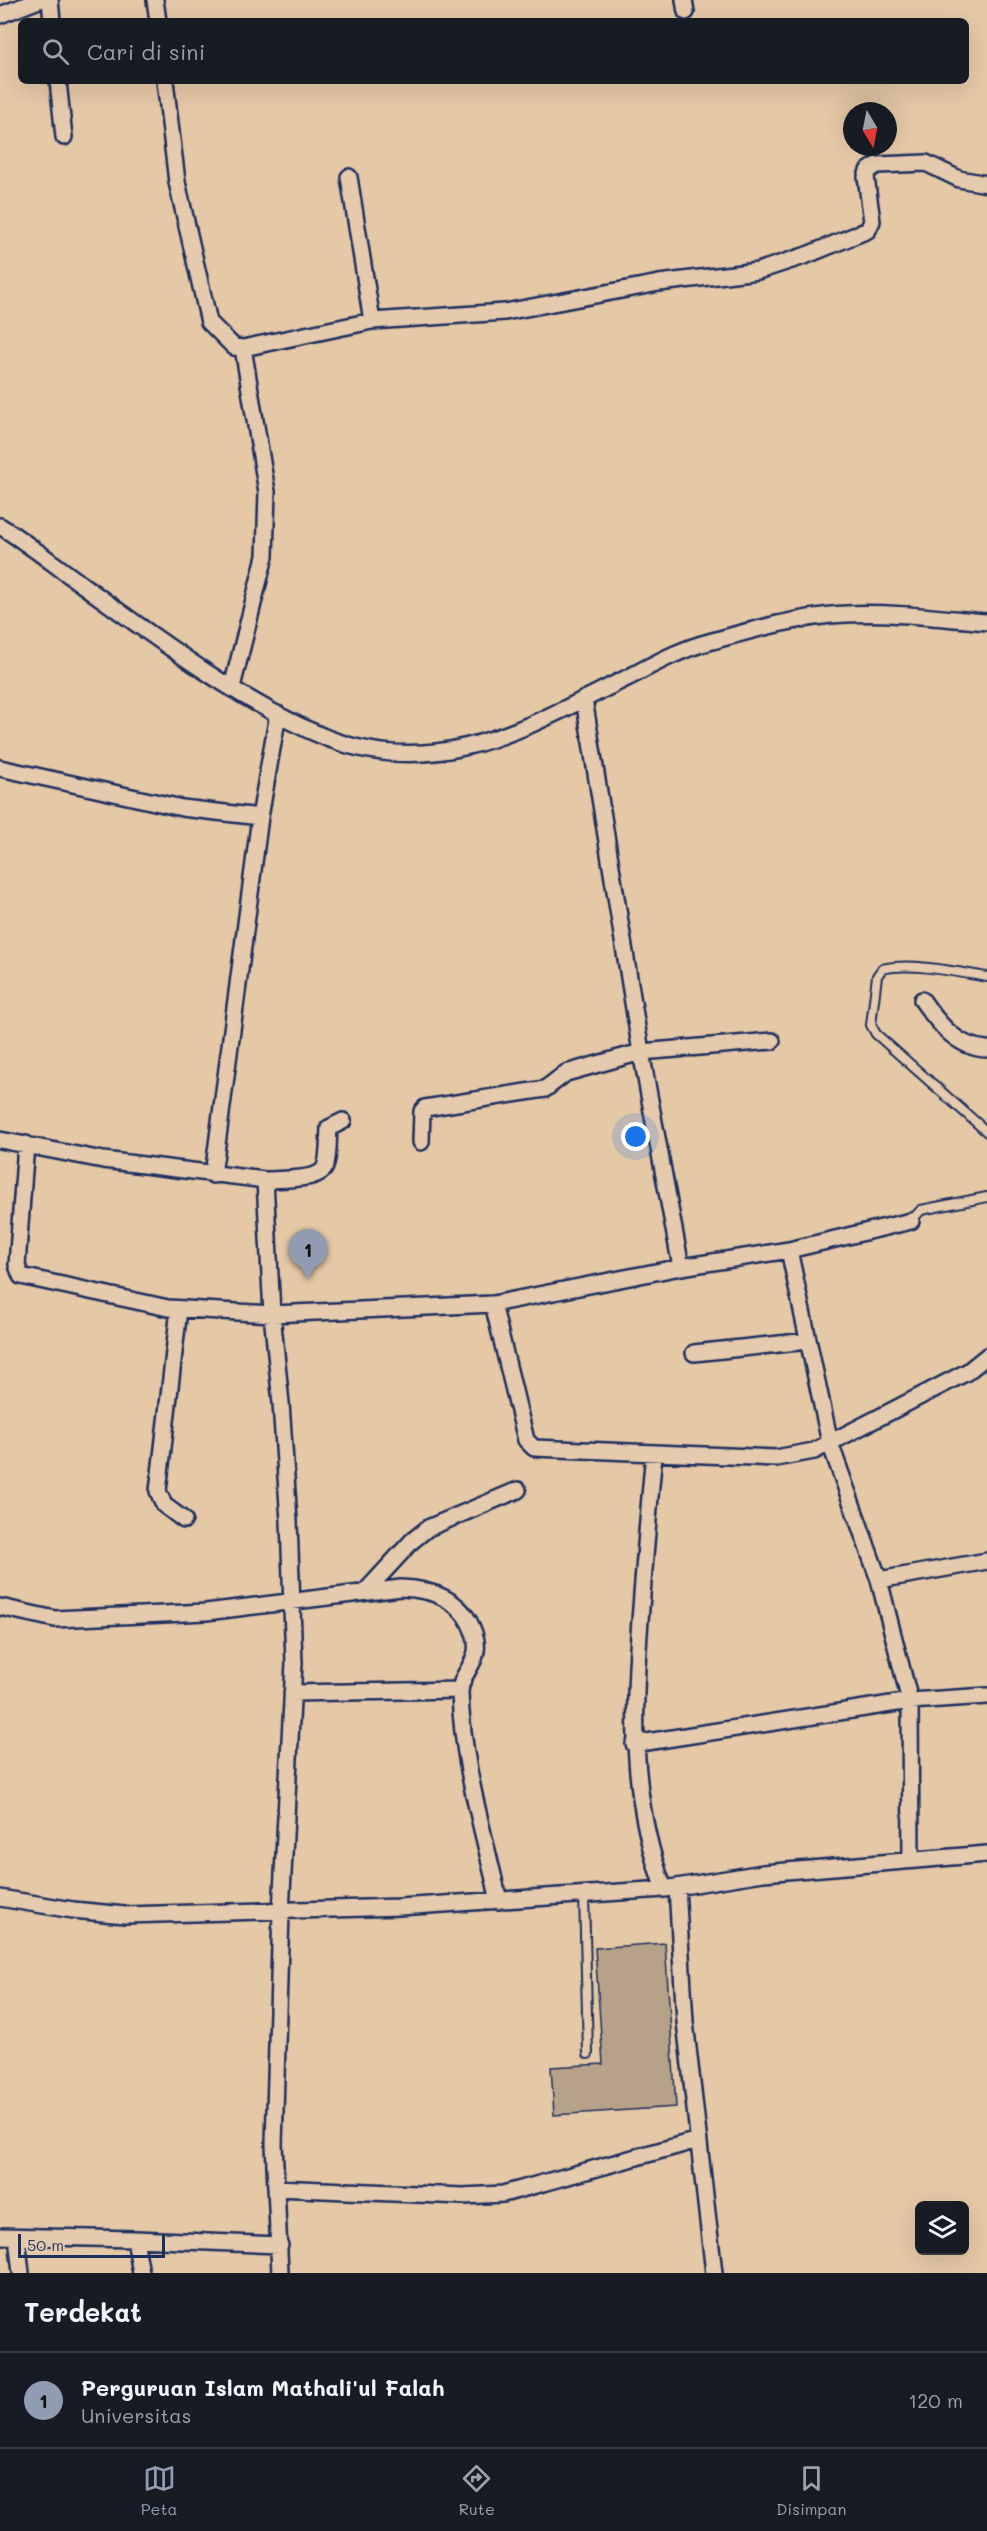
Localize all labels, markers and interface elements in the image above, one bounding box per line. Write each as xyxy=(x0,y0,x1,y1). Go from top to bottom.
search box xyxy=(18,18,969,84)
icon: search xyxy=(39,35,72,68)
text: Cari di sini xyxy=(87,37,205,66)
north arrow xyxy=(843,102,897,156)
your location xyxy=(621,1122,650,1151)
pin: 1 xyxy=(288,1230,328,1279)
map controls xyxy=(915,2201,969,2255)
button: layers xyxy=(915,2201,969,2255)
scale bar xyxy=(18,2231,165,2258)
text: 50 m xyxy=(27,2234,64,2255)
text: Terdekat xyxy=(24,2295,142,2329)
text: Perguruan Islam Mathali'ul Falah xyxy=(81,2373,445,2402)
text: 1 xyxy=(39,2387,48,2413)
text: 120 m xyxy=(908,2387,963,2413)
text: Universitas xyxy=(81,2402,191,2428)
tab: Peta xyxy=(141,2462,177,2519)
tab: Rute xyxy=(459,2462,495,2519)
tab: Disimpan xyxy=(776,2462,846,2519)

